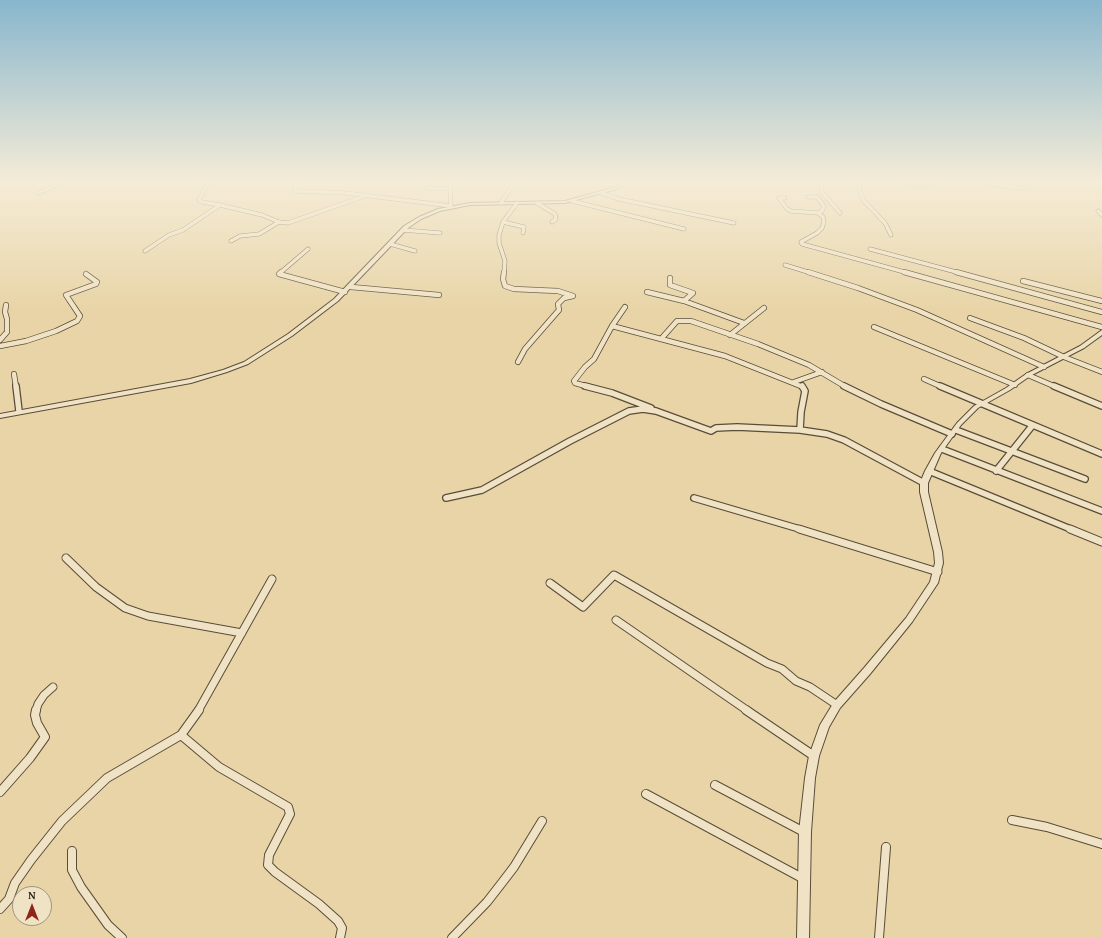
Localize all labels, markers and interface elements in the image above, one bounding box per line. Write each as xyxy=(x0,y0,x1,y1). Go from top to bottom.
north arrow xyxy=(12,886,52,926)
text: N xyxy=(28,887,36,903)

